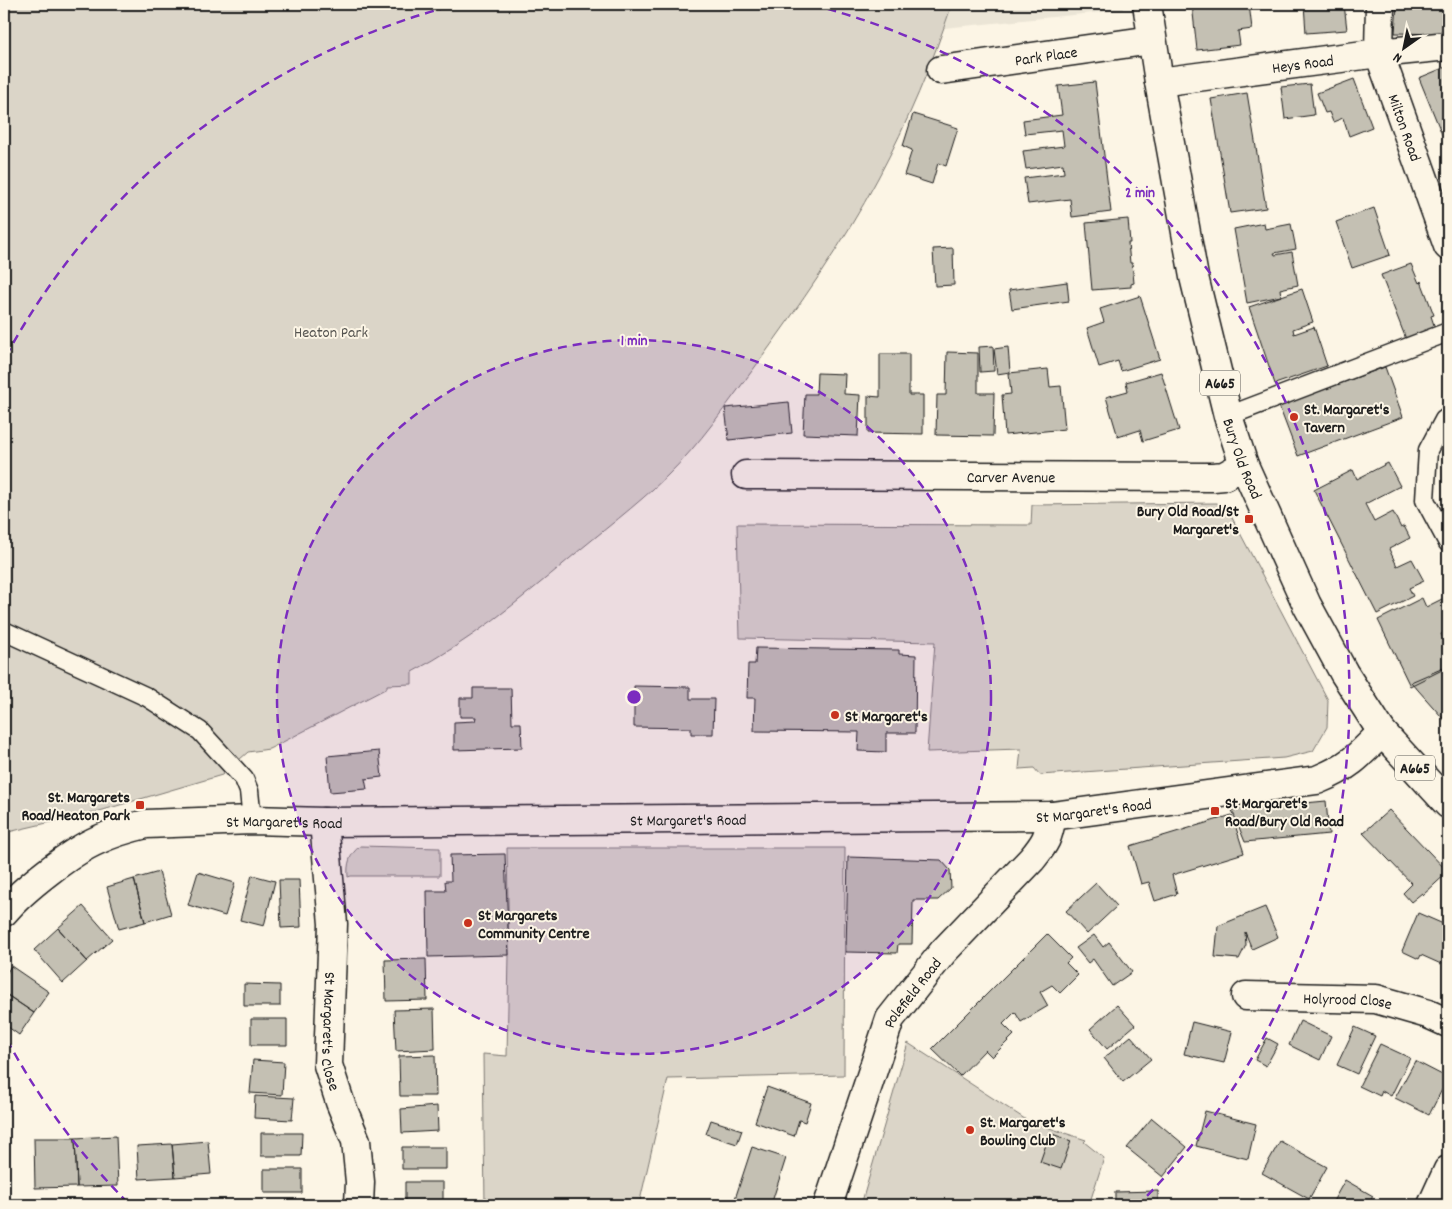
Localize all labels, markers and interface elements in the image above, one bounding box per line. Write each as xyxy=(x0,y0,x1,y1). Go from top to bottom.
north arrow xyxy=(1380,22,1430,72)
street label: Park Place xyxy=(1013,42,1079,73)
text: N xyxy=(1390,47,1406,67)
street label: Heys Road xyxy=(1271,50,1335,81)
street label: Milton Road xyxy=(1381,91,1426,165)
text: 2 min xyxy=(1125,183,1155,205)
park label: Heaton Park xyxy=(294,322,368,345)
text: 1 min xyxy=(621,331,647,353)
road number: A665 xyxy=(1200,370,1240,396)
place label: St. Margaret's Tavern xyxy=(1304,399,1390,440)
marker: St. Margaret's Tavern xyxy=(1288,411,1300,423)
street label: Bury Old Road xyxy=(1215,416,1267,503)
street label: Carver Avenue xyxy=(967,467,1055,490)
place label: Bury Old Road/St Margaret's xyxy=(1137,501,1239,542)
marker: Bury Old Road/St Margaret's xyxy=(1243,513,1255,525)
centre of rings xyxy=(625,688,643,706)
place label: St Margaret's xyxy=(845,706,928,729)
marker: St Margaret's xyxy=(829,709,841,721)
road number: A665 xyxy=(1395,756,1435,780)
place label: St. Margarets Road/Heaton Park xyxy=(21,787,130,828)
place label: St Margaret's Road/Bury Old Road xyxy=(1225,793,1344,834)
street label: St Margaret's Road xyxy=(1036,794,1153,830)
marker: St. Margarets Road/Heaton Park xyxy=(134,799,146,811)
marker: St Margaret's Road/Bury Old Road xyxy=(1209,805,1221,817)
street label: St Margaret's Road xyxy=(630,810,746,833)
street label: St Margaret's Road xyxy=(226,811,343,836)
place label: St Margarets Community Centre xyxy=(478,905,590,946)
marker: St Margarets Community Centre xyxy=(462,917,474,929)
street label: Polefield Road xyxy=(879,954,948,1031)
street label: St Margaret's Close xyxy=(314,972,345,1094)
street label: Holyrood Close xyxy=(1303,988,1395,1017)
place label: St. Margaret's Bowling Club xyxy=(980,1112,1066,1153)
marker: St. Margaret's Bowling Club xyxy=(964,1124,976,1136)

